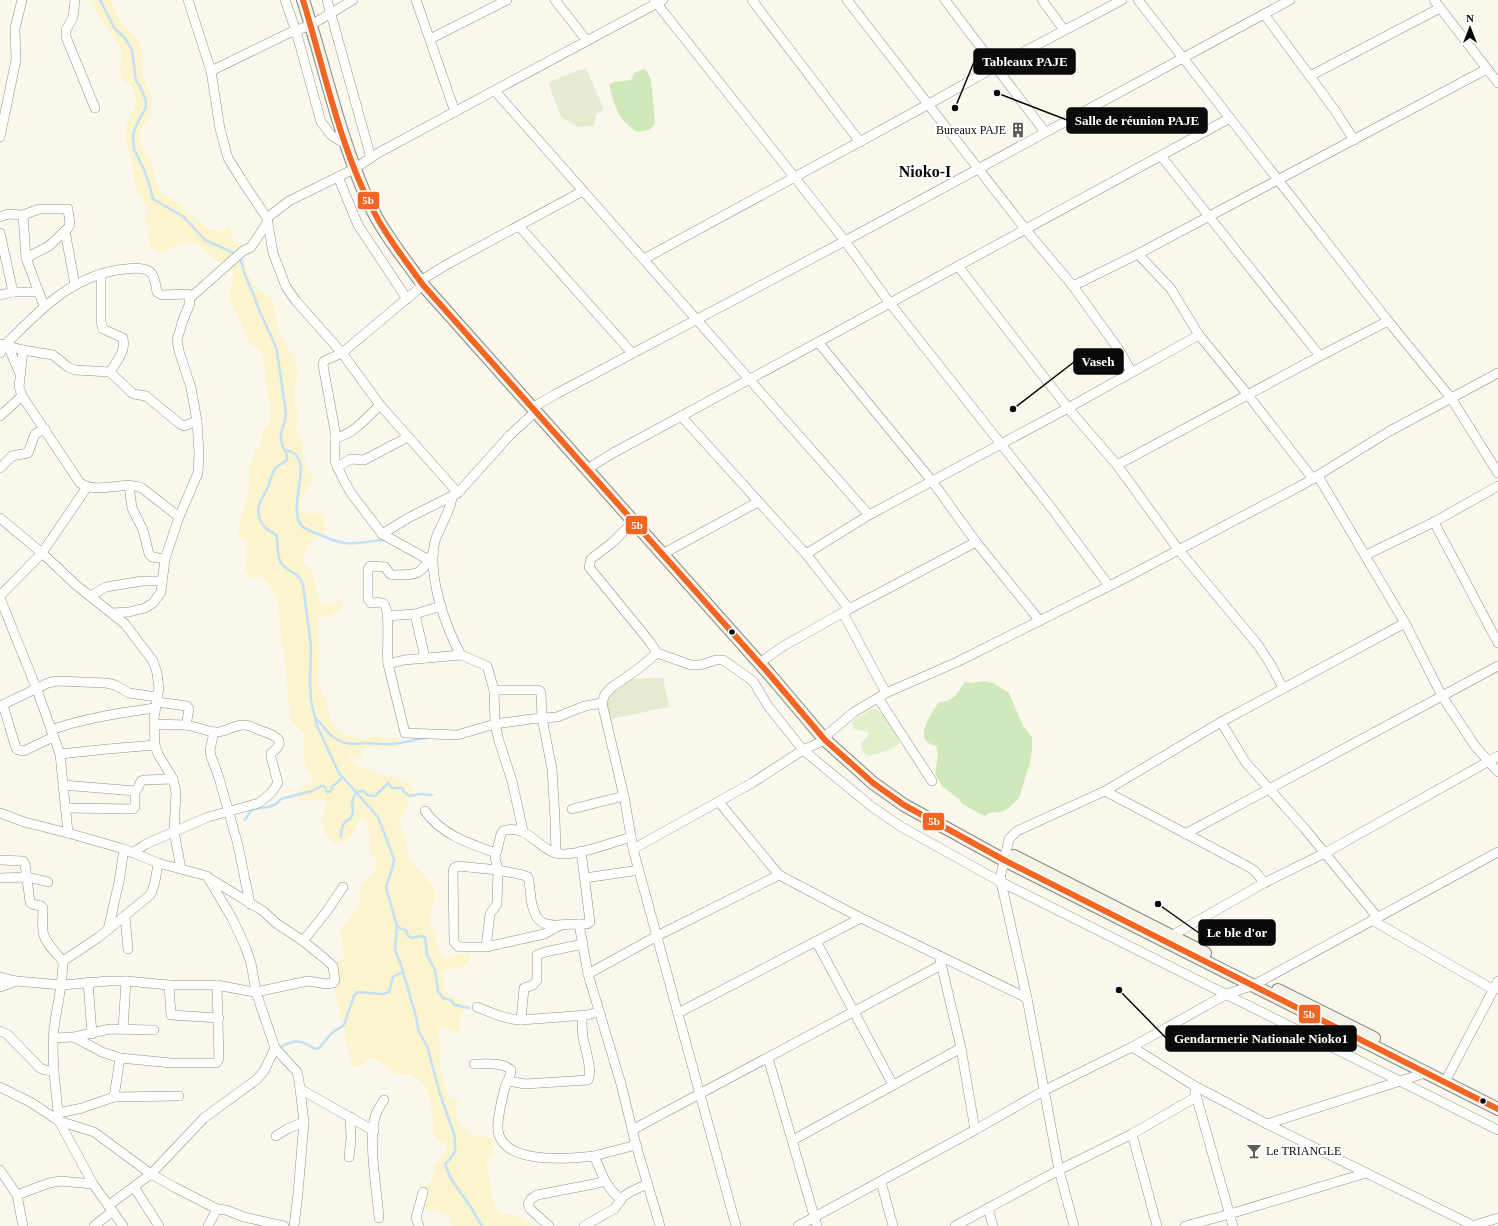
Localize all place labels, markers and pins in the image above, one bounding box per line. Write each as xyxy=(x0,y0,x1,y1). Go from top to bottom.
callout: Tableaux PAJE xyxy=(974,49,1075,74)
callout: Salle de réunion PAJE xyxy=(1067,108,1207,133)
building icon: Bureaux PAJE xyxy=(1009,121,1027,139)
place label: Bureaux PAJE xyxy=(936,123,1006,137)
callout: Vaseh xyxy=(1074,349,1123,374)
unlabelled marker xyxy=(727,627,737,637)
callout: Le ble d'or xyxy=(1199,920,1275,945)
callout: Gendarmerie Nationale Nioko1 xyxy=(1166,1026,1356,1051)
unlabelled marker xyxy=(1478,1096,1488,1106)
bar icon: Le TRIANGLE xyxy=(1245,1142,1263,1160)
place label: Le TRIANGLE xyxy=(1266,1144,1341,1158)

